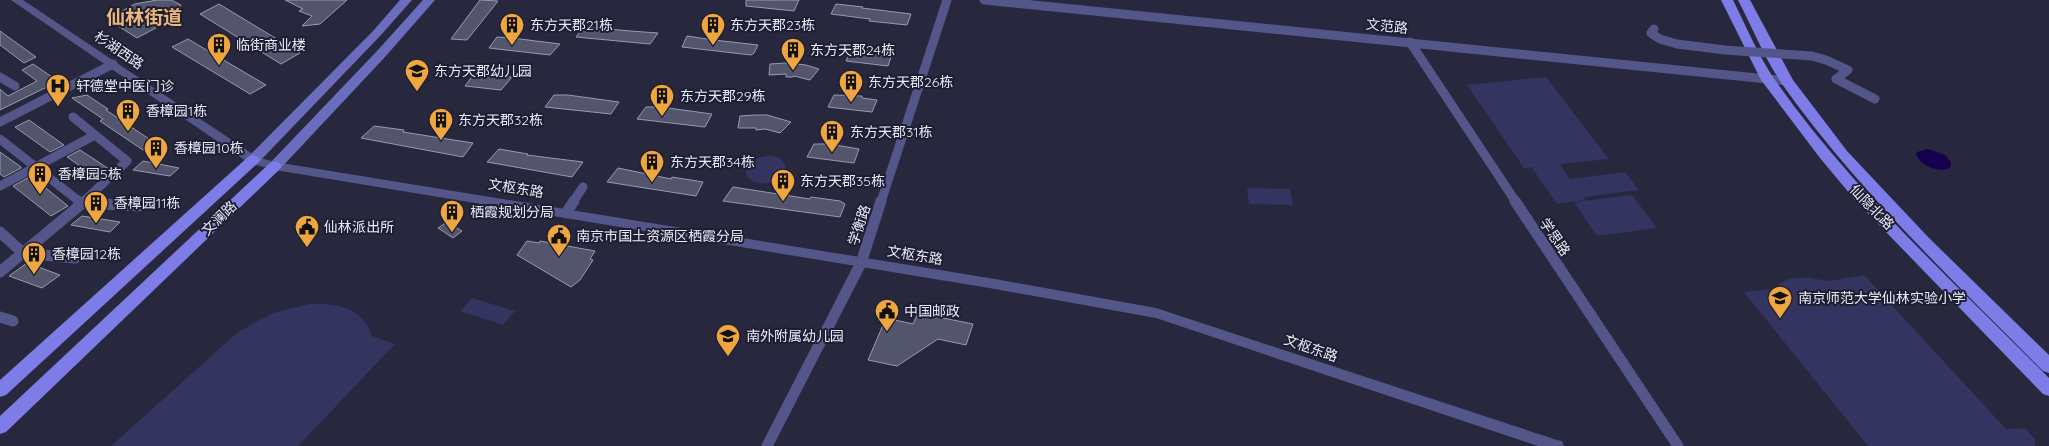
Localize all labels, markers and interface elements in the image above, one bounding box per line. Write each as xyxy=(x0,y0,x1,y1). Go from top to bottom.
district label: 仙林街道 xyxy=(106,5,182,29)
building icon: 东方天郡21栋 xyxy=(499,12,525,46)
building icon: 东方天郡23栋 xyxy=(700,12,726,46)
street label: 文范路 xyxy=(1365,15,1409,37)
place label: 东方天郡21栋 xyxy=(530,16,613,34)
place label: 东方天郡23栋 xyxy=(730,16,815,34)
street label: 杉湖西路 xyxy=(91,27,147,73)
building icon: 临街商业楼 xyxy=(206,32,232,66)
place label: 临街商业楼 xyxy=(236,36,306,54)
building icon: 东方天郡24栋 xyxy=(780,37,806,71)
place label: 东方天郡24栋 xyxy=(810,41,895,59)
school or university icon: 东方天郡幼儿园 xyxy=(404,58,430,92)
place label: 东方天郡幼儿园 xyxy=(434,62,532,80)
building icon: 东方天郡26栋 xyxy=(838,69,864,103)
hospital icon: 轩德堂中医门诊 xyxy=(45,73,71,107)
place label: 东方天郡26栋 xyxy=(868,73,953,91)
place label: 轩德堂中医门诊 xyxy=(76,77,174,95)
building icon: 东方天郡29栋 xyxy=(649,83,675,117)
place label: 东方天郡29栋 xyxy=(680,87,766,105)
building icon: 香樟园1栋 xyxy=(115,98,141,132)
place label: 香樟园1栋 xyxy=(146,102,207,120)
building icon: 东方天郡32栋 xyxy=(428,107,454,141)
place label: 东方天郡32栋 xyxy=(458,111,543,129)
building icon: 东方天郡31栋 xyxy=(819,119,845,153)
place label: 东方天郡31栋 xyxy=(850,123,933,141)
building icon: 香樟园10栋 xyxy=(143,135,169,169)
place label: 香樟园10栋 xyxy=(174,139,244,157)
building icon: 东方天郡34栋 xyxy=(639,149,665,183)
place label: 东方天郡34栋 xyxy=(670,153,755,171)
building icon: 香樟园5栋 xyxy=(27,161,53,195)
place label: 香樟园5栋 xyxy=(58,165,122,183)
building icon: 东方天郡35栋 xyxy=(770,168,796,202)
place label: 东方天郡35栋 xyxy=(800,172,885,190)
street label: 文枢东路 xyxy=(487,175,545,201)
street label: 仙隐北路 xyxy=(1846,181,1898,233)
building icon: 香樟园11栋 xyxy=(83,190,109,224)
place label: 香樟园11栋 xyxy=(114,194,180,212)
street label: 文澜路 xyxy=(198,197,240,239)
building icon: 栖霞规划分局 xyxy=(439,199,465,233)
street label: 学衡路 xyxy=(844,202,874,248)
place label: 栖霞规划分局 xyxy=(470,203,554,221)
public building icon: 仙林派出所 xyxy=(294,214,320,248)
street label: 学思路 xyxy=(1536,215,1574,259)
place label: 仙林派出所 xyxy=(324,218,394,236)
public building icon: 南京市国土资源区栖霞分局 xyxy=(546,223,572,257)
place label: 南京市国土资源区栖霞分局 xyxy=(576,227,744,245)
building icon: 香樟园12栋 xyxy=(21,241,47,275)
street label: 文枢东路 xyxy=(886,242,944,268)
place label: 香樟园12栋 xyxy=(52,245,121,263)
school or university icon: 南京师范大学仙林实验小学 xyxy=(1767,285,1793,319)
place label: 南京师范大学仙林实验小学 xyxy=(1798,289,1966,307)
public building icon: 中国邮政 xyxy=(874,298,900,332)
place label: 中国邮政 xyxy=(904,302,960,320)
school or university icon: 南外附属幼儿园 xyxy=(715,323,741,357)
place label: 南外附属幼儿园 xyxy=(746,327,844,345)
street label: 文枢东路 xyxy=(1282,330,1340,366)

